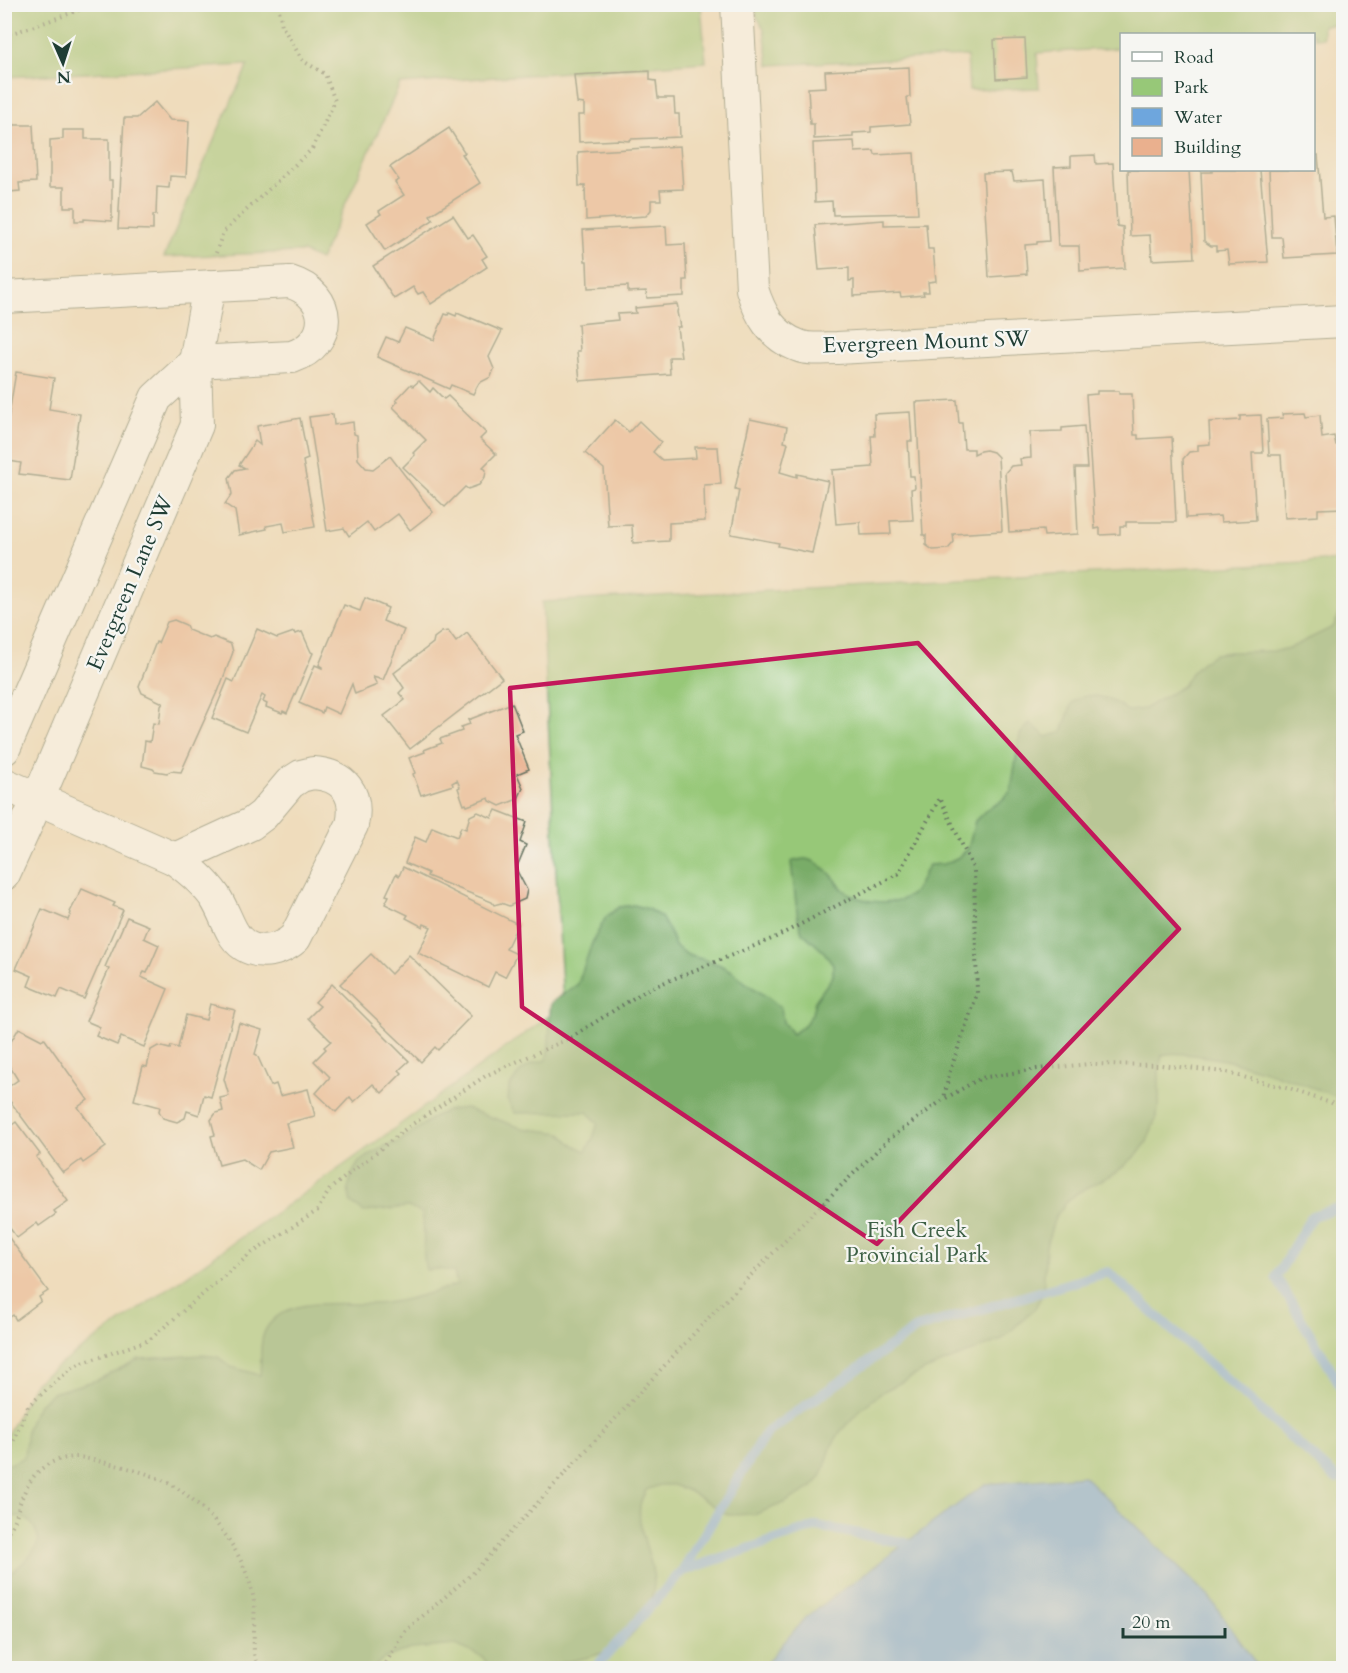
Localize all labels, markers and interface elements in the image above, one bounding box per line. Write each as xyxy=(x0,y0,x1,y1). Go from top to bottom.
north arrow xyxy=(33,33,93,93)
legend xyxy=(1120,33,1315,171)
text: Road xyxy=(1174,45,1214,70)
text: N xyxy=(56,66,71,88)
text: Park xyxy=(1174,75,1209,100)
text: Water xyxy=(1173,105,1223,130)
text: Building xyxy=(1174,135,1242,160)
street label: Evergreen Mount SW xyxy=(822,323,1031,361)
street label: Evergreen Lane SW xyxy=(79,490,181,675)
park label: Fish Creek Provincial Park xyxy=(846,1215,988,1270)
scale bar xyxy=(1123,1601,1225,1639)
text: 20 m xyxy=(1132,1610,1171,1635)

